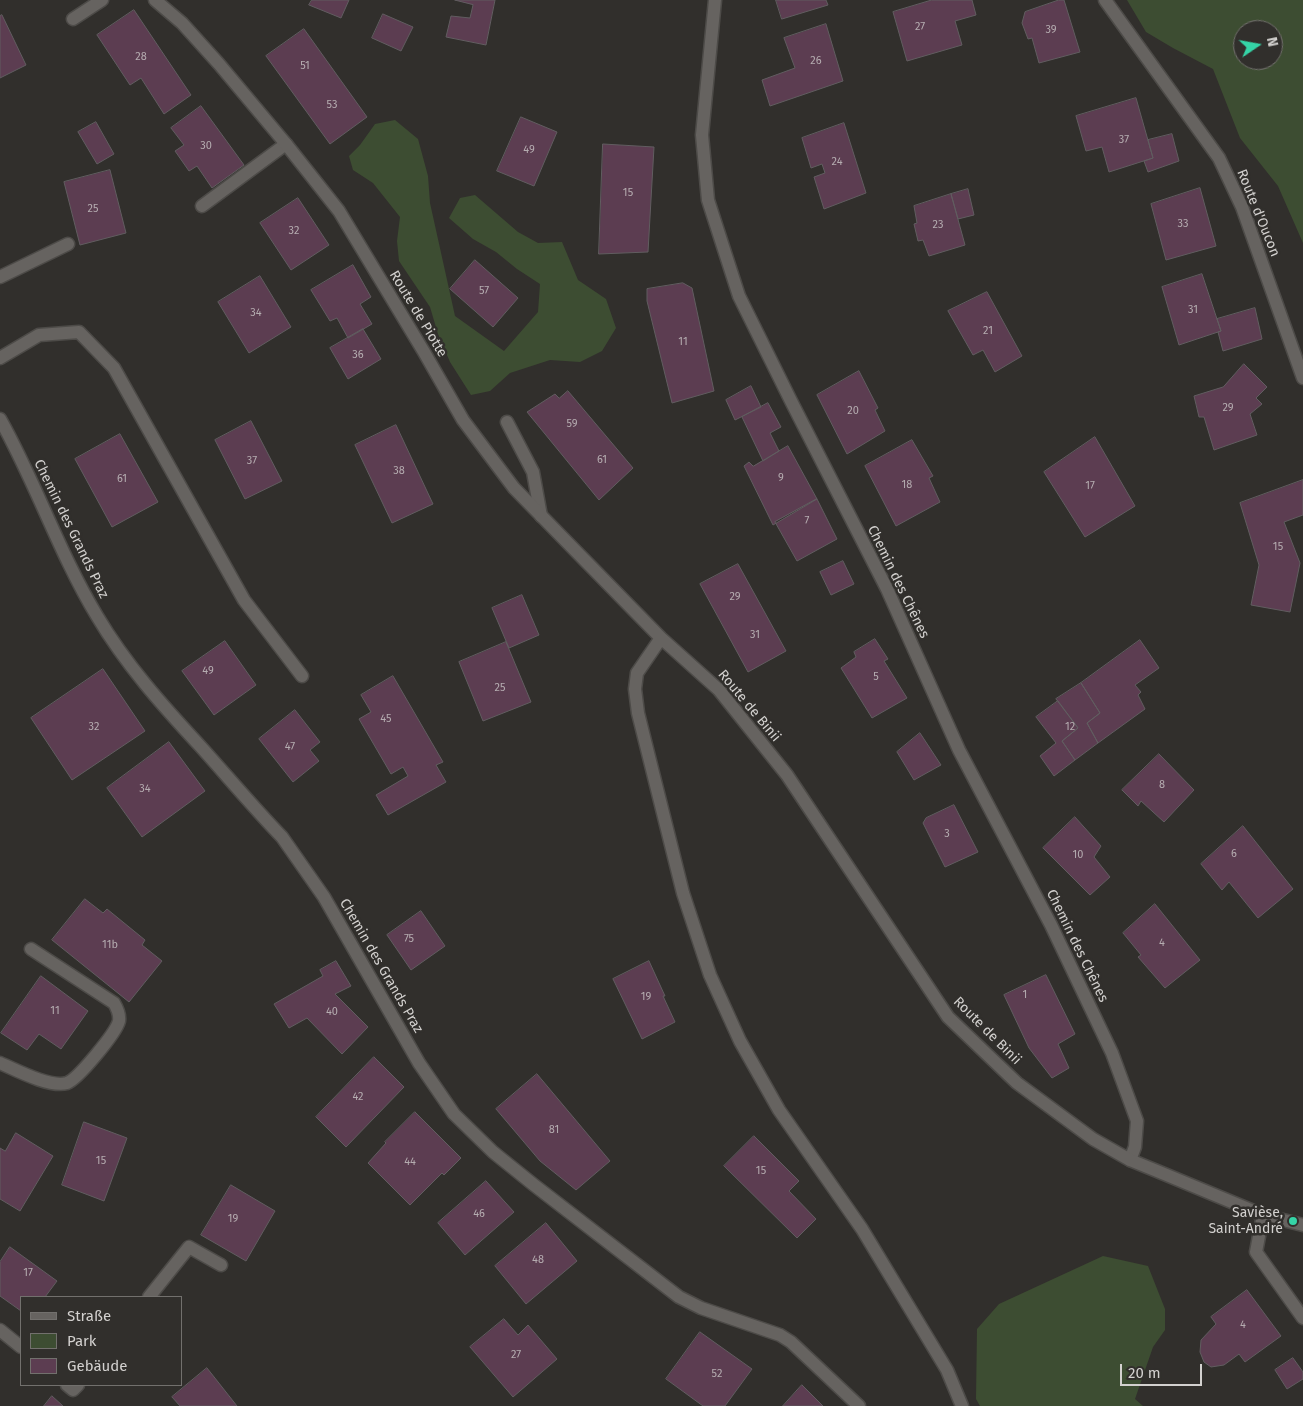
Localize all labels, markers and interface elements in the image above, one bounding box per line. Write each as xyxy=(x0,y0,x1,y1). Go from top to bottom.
house number: 27 xyxy=(915,20,925,34)
north arrow xyxy=(1233,20,1283,70)
house number: 39 xyxy=(1045,23,1057,37)
text: N xyxy=(1263,36,1281,48)
house number: 28 xyxy=(135,50,147,64)
house number: 26 xyxy=(810,54,822,68)
house number: 51 xyxy=(300,59,310,73)
house number: 53 xyxy=(327,98,337,112)
house number: 37 xyxy=(1119,133,1129,147)
house number: 30 xyxy=(200,139,212,153)
house number: 49 xyxy=(523,143,535,157)
house number: 24 xyxy=(832,155,842,169)
street label: Route d'Oucon xyxy=(1233,167,1283,259)
house number: 15 xyxy=(623,186,633,200)
house number: 25 xyxy=(88,202,98,216)
house number: 33 xyxy=(1178,217,1188,231)
house number: 23 xyxy=(933,218,943,232)
house number: 32 xyxy=(289,224,299,238)
street label: Route de Piotte xyxy=(385,268,451,360)
house number: 57 xyxy=(479,284,489,298)
house number: 31 xyxy=(1188,303,1198,317)
house number: 34 xyxy=(250,306,262,320)
house number: 21 xyxy=(983,324,993,338)
house number: 11 xyxy=(678,335,688,349)
house number: 36 xyxy=(352,348,364,362)
house number: 29 xyxy=(1222,401,1234,415)
house number: 20 xyxy=(847,404,859,418)
house number: 59 xyxy=(566,417,578,431)
house number: 61 xyxy=(597,453,607,467)
house number: 37 xyxy=(247,454,257,468)
street label: Chemin des Grands Praz xyxy=(30,457,112,601)
house number: 38 xyxy=(393,464,405,478)
house number: 9 xyxy=(778,471,784,485)
house number: 61 xyxy=(117,472,127,486)
house number: 18 xyxy=(902,478,912,492)
house number: 17 xyxy=(1085,479,1095,493)
house number: 7 xyxy=(805,514,809,528)
street label: Chemin des Chênes xyxy=(863,523,933,641)
house number: 15 xyxy=(1273,540,1283,554)
house number: 29 xyxy=(729,590,741,604)
house number: 31 xyxy=(750,628,760,642)
house number: 49 xyxy=(202,664,214,678)
street label: Route de Binii xyxy=(714,666,784,746)
house number: 5 xyxy=(873,670,879,684)
house number: 25 xyxy=(495,681,505,695)
house number: 45 xyxy=(380,712,392,726)
house number: 32 xyxy=(89,720,99,734)
house number: 12 xyxy=(1065,720,1075,734)
house number: 47 xyxy=(285,740,295,754)
house number: 8 xyxy=(1159,778,1165,792)
house number: 34 xyxy=(139,782,151,796)
house number: 3 xyxy=(944,827,950,841)
house number: 6 xyxy=(1231,847,1237,861)
house number: 10 xyxy=(1073,848,1083,862)
street label: Chemin des Chênes xyxy=(1042,887,1112,1005)
street label: Chemin des Grands Praz xyxy=(336,896,426,1036)
house number: 75 xyxy=(404,932,414,946)
house number: 4 xyxy=(1159,936,1165,950)
house number: 11b xyxy=(102,938,118,952)
house number: 1 xyxy=(1023,988,1027,1002)
house number: 19 xyxy=(641,990,651,1004)
street label: Route de Binii xyxy=(950,994,1024,1068)
house number: 11 xyxy=(50,1004,60,1018)
house number: 40 xyxy=(326,1005,338,1019)
house number: 42 xyxy=(352,1090,364,1104)
house number: 81 xyxy=(549,1123,559,1137)
house number: 15 xyxy=(96,1154,106,1168)
house number: 44 xyxy=(404,1155,416,1169)
house number: 15 xyxy=(756,1164,766,1178)
place label: Savièse, Saint-André xyxy=(1208,1205,1283,1238)
house number: 46 xyxy=(473,1207,485,1221)
house number: 19 xyxy=(228,1212,238,1226)
marker: Savièse, Saint-André xyxy=(1287,1215,1299,1227)
house number: 48 xyxy=(532,1253,544,1267)
house number: 17 xyxy=(23,1266,33,1280)
legend xyxy=(20,1296,182,1386)
text: Straße xyxy=(67,1307,111,1325)
house number: 4 xyxy=(1240,1318,1246,1332)
text: Park xyxy=(67,1332,97,1350)
house number: 27 xyxy=(511,1348,521,1362)
scale bar xyxy=(1123,1354,1206,1386)
text: Gebäude xyxy=(67,1357,127,1375)
text: 20 m xyxy=(1128,1364,1161,1382)
house number: 52 xyxy=(712,1367,722,1381)

